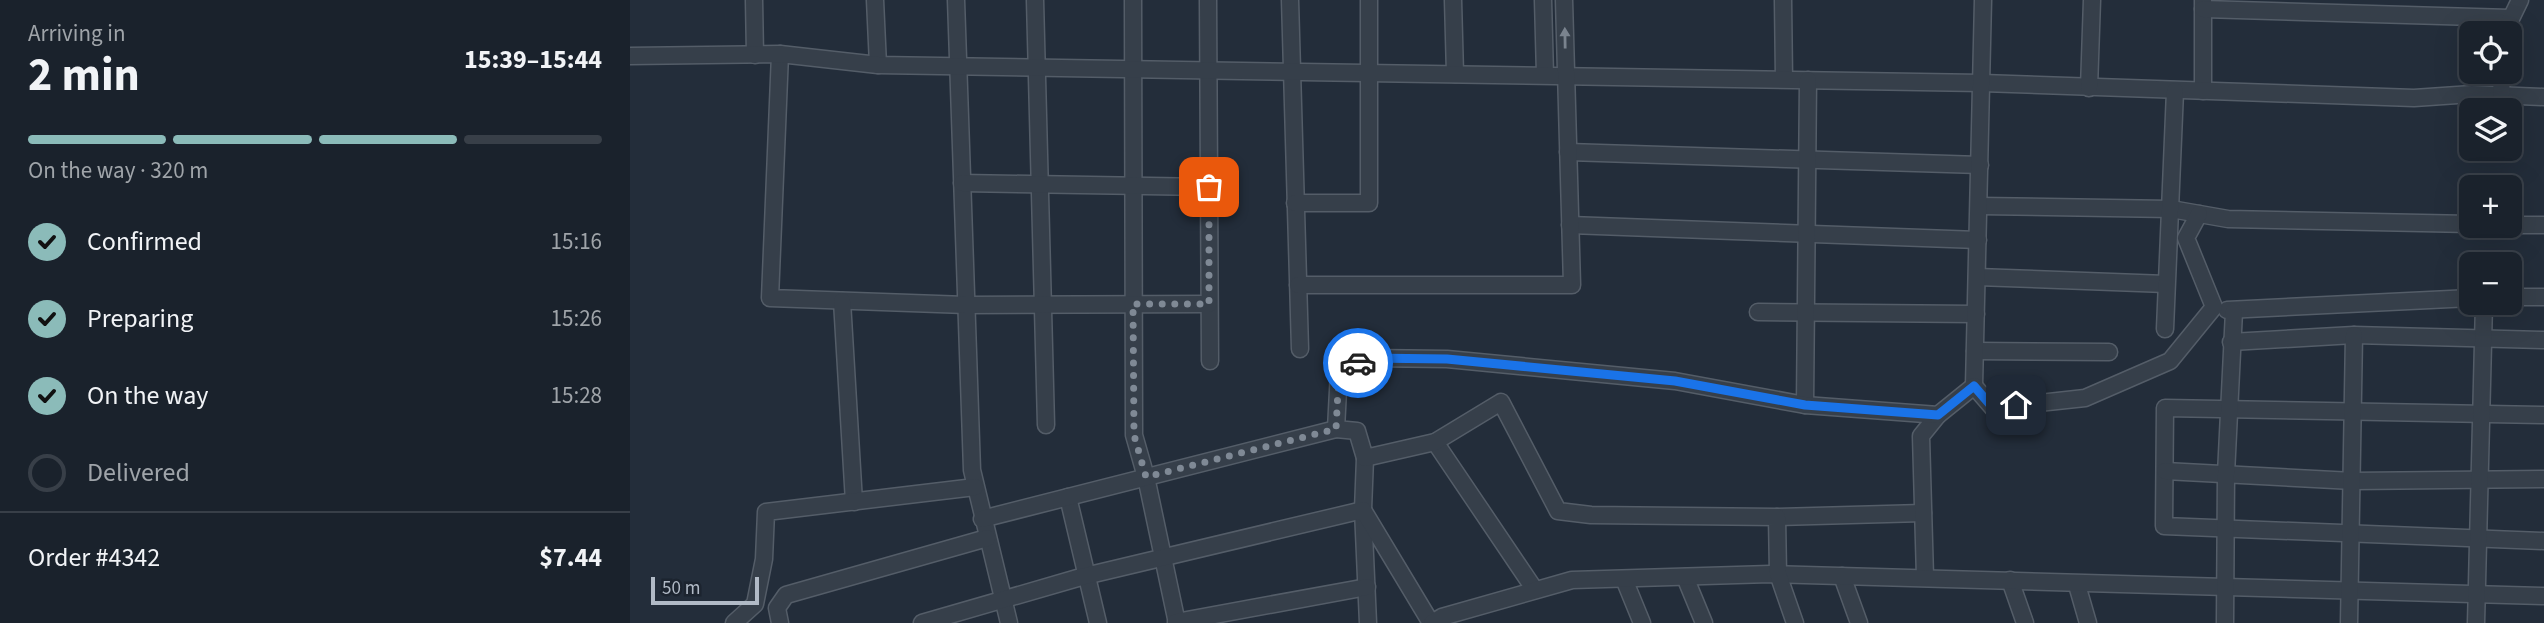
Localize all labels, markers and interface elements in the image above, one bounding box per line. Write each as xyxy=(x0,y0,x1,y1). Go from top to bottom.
text: Arriving in xyxy=(28,17,126,50)
map controls xyxy=(2459,21,2522,315)
button: locate xyxy=(2459,21,2522,84)
one-way arrow xyxy=(1559,27,1571,49)
text: 15:39–15:44 xyxy=(464,41,602,78)
text: 2 min xyxy=(28,43,140,108)
button: layers xyxy=(2459,98,2522,161)
text: On the way · 320 m xyxy=(28,154,208,187)
pin xyxy=(1179,157,1239,217)
icon: bag xyxy=(1190,168,1228,206)
button: + xyxy=(2459,175,2522,238)
icon: check xyxy=(28,223,66,261)
text: Confirmed xyxy=(87,223,202,260)
text: 15:16 xyxy=(551,225,602,258)
button: − xyxy=(2459,252,2522,315)
icon: check xyxy=(28,300,66,338)
text: Preparing xyxy=(87,300,193,337)
text: 15:26 xyxy=(551,302,602,335)
courier xyxy=(1323,328,1393,398)
icon: car xyxy=(1339,344,1377,382)
pin xyxy=(1986,375,2046,435)
icon: check xyxy=(28,377,66,415)
text: On the way xyxy=(87,377,208,414)
text: 15:28 xyxy=(551,379,602,412)
icon: home xyxy=(1997,386,2035,424)
text: Delivered xyxy=(87,454,190,491)
text: Order #4342 xyxy=(28,539,160,576)
text: $7.44 xyxy=(539,539,602,576)
scale bar xyxy=(651,574,760,606)
text: 50 m xyxy=(662,575,700,602)

